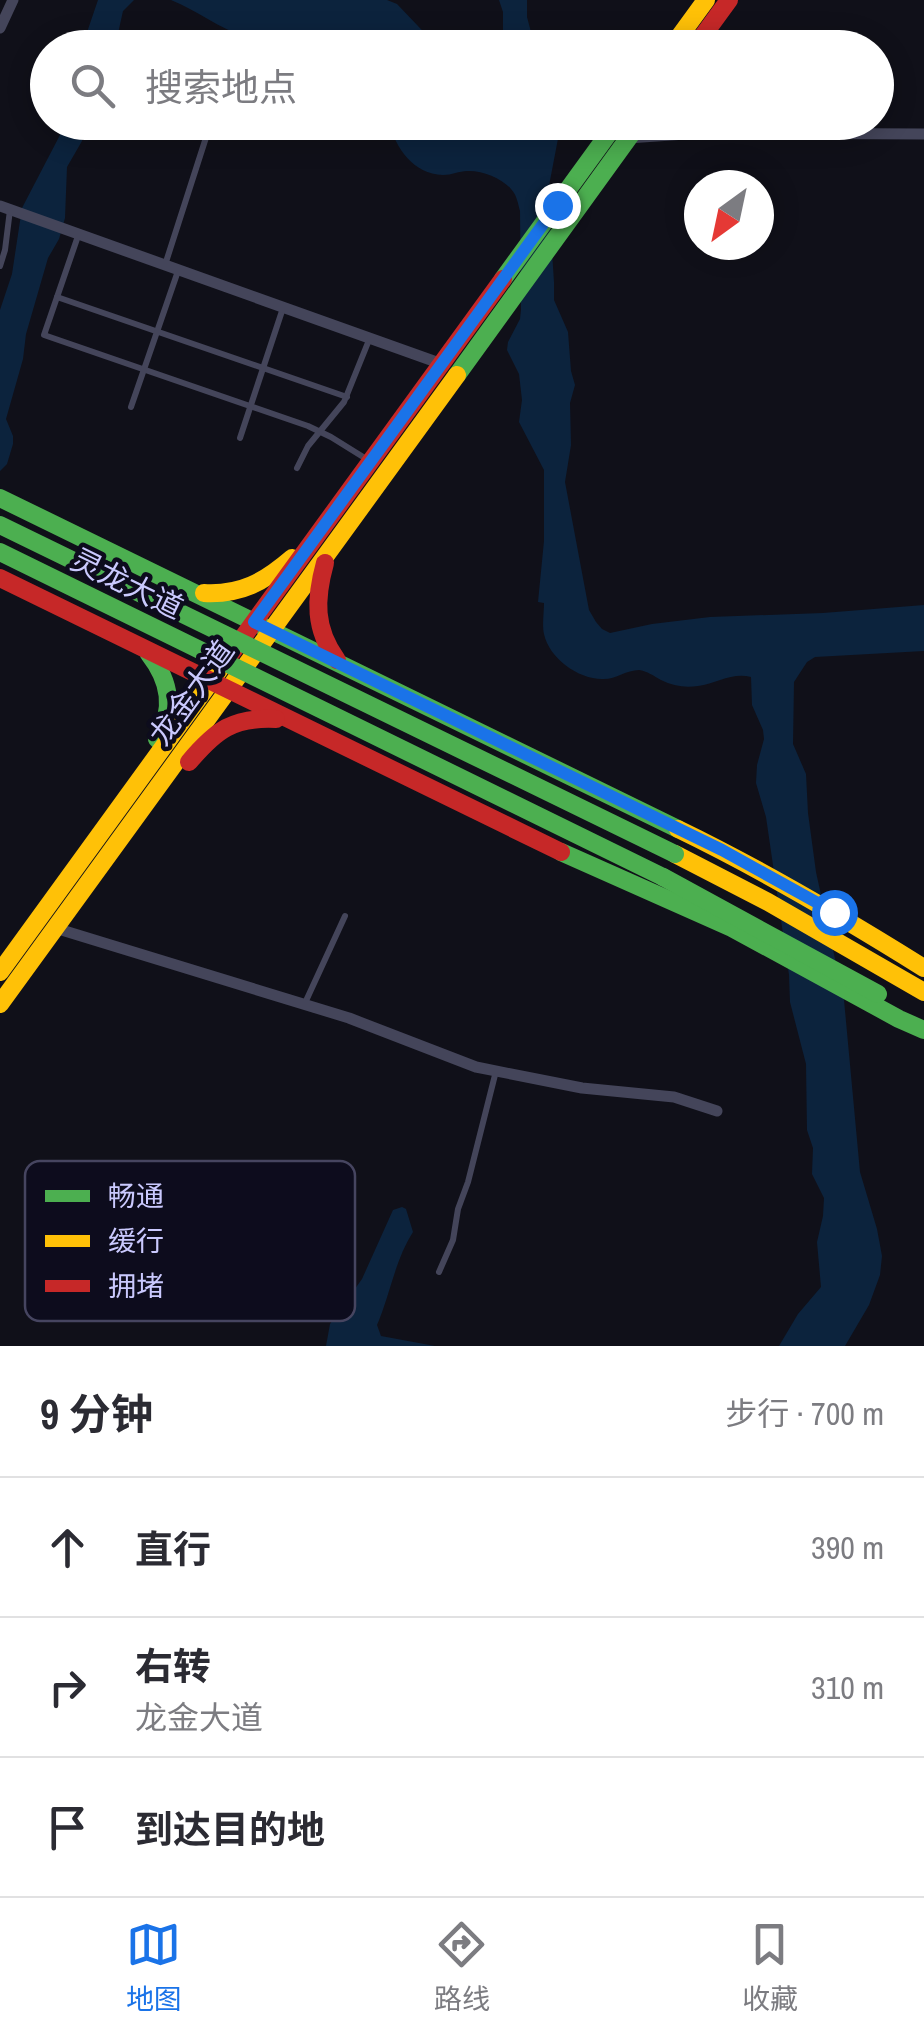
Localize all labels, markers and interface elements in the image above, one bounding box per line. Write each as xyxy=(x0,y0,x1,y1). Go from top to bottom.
search box xyxy=(30,30,894,140)
icon: search xyxy=(65,58,120,113)
text: 搜索地点 xyxy=(145,62,297,113)
north arrow xyxy=(684,170,774,260)
route end xyxy=(535,183,581,229)
street label: 灵龙大道 xyxy=(65,539,190,627)
street label: 龙金大道 xyxy=(140,632,243,753)
route start xyxy=(812,890,858,936)
legend xyxy=(25,1161,355,1321)
text: 畅通 xyxy=(108,1177,164,1215)
text: 缓行 xyxy=(108,1222,164,1260)
text: 拥堵 xyxy=(108,1267,164,1305)
text: 9 分钟 xyxy=(40,1386,153,1442)
text: 步行 · 700 m xyxy=(725,1392,884,1435)
icon: ahead xyxy=(40,1520,95,1575)
text: 直行 xyxy=(135,1524,211,1575)
text: 390 m xyxy=(811,1526,884,1569)
text: 右转 xyxy=(135,1641,211,1692)
icon: right xyxy=(40,1660,95,1715)
text: 310 m xyxy=(811,1666,884,1709)
text: 龙金大道 xyxy=(135,1696,263,1739)
icon: arrive xyxy=(40,1800,95,1855)
text: 到达目的地 xyxy=(135,1804,325,1855)
tab: 地图 xyxy=(126,1917,182,2018)
tab: 路线 xyxy=(434,1917,490,2018)
tab: 收藏 xyxy=(742,1917,798,2018)

